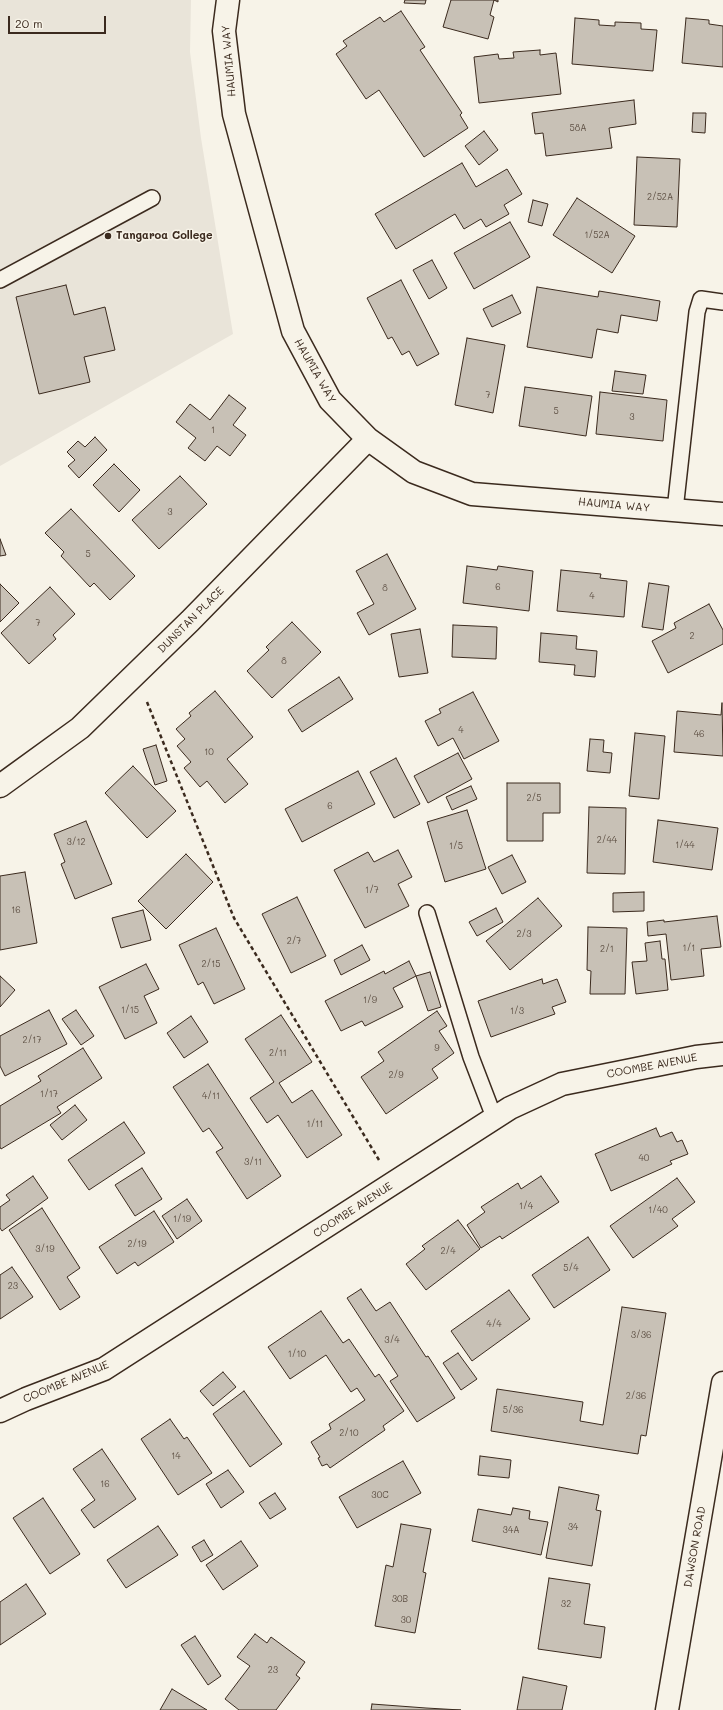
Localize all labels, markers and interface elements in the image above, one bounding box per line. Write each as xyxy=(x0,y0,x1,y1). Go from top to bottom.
scale bar xyxy=(10,8,108,34)
text: 20 m xyxy=(15,15,43,31)
street label: HAUMIA WAY xyxy=(219,25,239,97)
house number: 58A xyxy=(570,123,586,133)
house number: 2/52A xyxy=(647,192,673,202)
place label: Tangaroa College xyxy=(116,229,212,243)
house number: 1/52A xyxy=(584,230,610,240)
marker: Tangaroa College xyxy=(103,231,113,241)
street label: HAUMIA WAY xyxy=(291,337,339,405)
house number: 7 xyxy=(485,390,491,400)
house number: 5 xyxy=(553,406,559,416)
house number: 3 xyxy=(629,412,635,422)
house number: 1 xyxy=(211,425,215,435)
street label: HAUMIA WAY xyxy=(578,495,650,515)
house number: 3 xyxy=(167,507,173,517)
house number: 5 xyxy=(85,549,91,559)
house number: 6 xyxy=(495,582,501,592)
house number: 8 xyxy=(382,583,388,593)
street label: DUNSTAN PLACE xyxy=(155,584,227,656)
house number: 4 xyxy=(589,591,595,601)
house number: 7 xyxy=(35,618,41,628)
house number: 2 xyxy=(689,631,695,641)
house number: 8 xyxy=(281,656,287,666)
house number: 4 xyxy=(458,725,464,735)
house number: 46 xyxy=(694,729,704,739)
house number: 10 xyxy=(204,747,214,757)
house number: 2/5 xyxy=(527,793,541,803)
house number: 6 xyxy=(327,801,333,811)
house number: 2/44 xyxy=(597,835,617,845)
house number: 3/12 xyxy=(66,837,86,847)
house number: 1/44 xyxy=(675,840,695,850)
house number: 1/5 xyxy=(449,841,463,851)
house number: 1/7 xyxy=(365,885,379,895)
house number: 16 xyxy=(11,905,21,915)
house number: 2/3 xyxy=(516,929,532,939)
house number: 2/7 xyxy=(287,936,301,946)
house number: 1/1 xyxy=(683,943,695,953)
house number: 2/1 xyxy=(600,944,614,954)
house number: 2/15 xyxy=(201,959,221,969)
house number: 1/9 xyxy=(363,995,377,1005)
house number: 1/15 xyxy=(121,1005,139,1015)
house number: 1/3 xyxy=(510,1006,524,1016)
house number: 2/17 xyxy=(23,1035,41,1045)
house number: 9 xyxy=(434,1043,440,1053)
house number: 2/11 xyxy=(269,1048,287,1058)
street label: COOMBE AVENUE xyxy=(606,1051,698,1081)
house number: 2/9 xyxy=(388,1070,404,1080)
house number: 1/17 xyxy=(40,1089,58,1099)
house number: 4/11 xyxy=(202,1091,220,1101)
house number: 1/11 xyxy=(307,1119,323,1129)
house number: 40 xyxy=(639,1153,649,1163)
house number: 3/11 xyxy=(244,1157,262,1167)
street label: COOMBE AVENUE xyxy=(311,1179,395,1241)
house number: 1/4 xyxy=(519,1201,533,1211)
house number: 1/40 xyxy=(648,1205,668,1215)
house number: 1/19 xyxy=(173,1214,191,1224)
house number: 2/19 xyxy=(127,1239,147,1249)
house number: 3/19 xyxy=(35,1244,55,1254)
house number: 2/4 xyxy=(440,1246,456,1256)
house number: 5/4 xyxy=(563,1263,579,1273)
house number: 23 xyxy=(8,1281,18,1291)
house number: 4/4 xyxy=(486,1319,502,1329)
house number: 3/36 xyxy=(631,1330,651,1340)
house number: 3/4 xyxy=(384,1335,400,1345)
house number: 1/10 xyxy=(288,1349,306,1359)
street label: COOMBE AVENUE xyxy=(21,1358,111,1406)
house number: 2/36 xyxy=(626,1391,646,1401)
house number: 5/36 xyxy=(503,1405,523,1415)
house number: 2/10 xyxy=(339,1428,359,1438)
house number: 14 xyxy=(171,1451,181,1461)
house number: 16 xyxy=(100,1479,110,1489)
house number: 30C xyxy=(371,1490,389,1500)
street label: DAWSON ROAD xyxy=(681,1505,709,1589)
house number: 34 xyxy=(568,1522,578,1532)
house number: 34A xyxy=(503,1525,519,1535)
house number: 30B xyxy=(392,1594,408,1604)
house number: 32 xyxy=(561,1599,571,1609)
house number: 30 xyxy=(401,1615,411,1625)
house number: 23 xyxy=(268,1665,278,1675)

